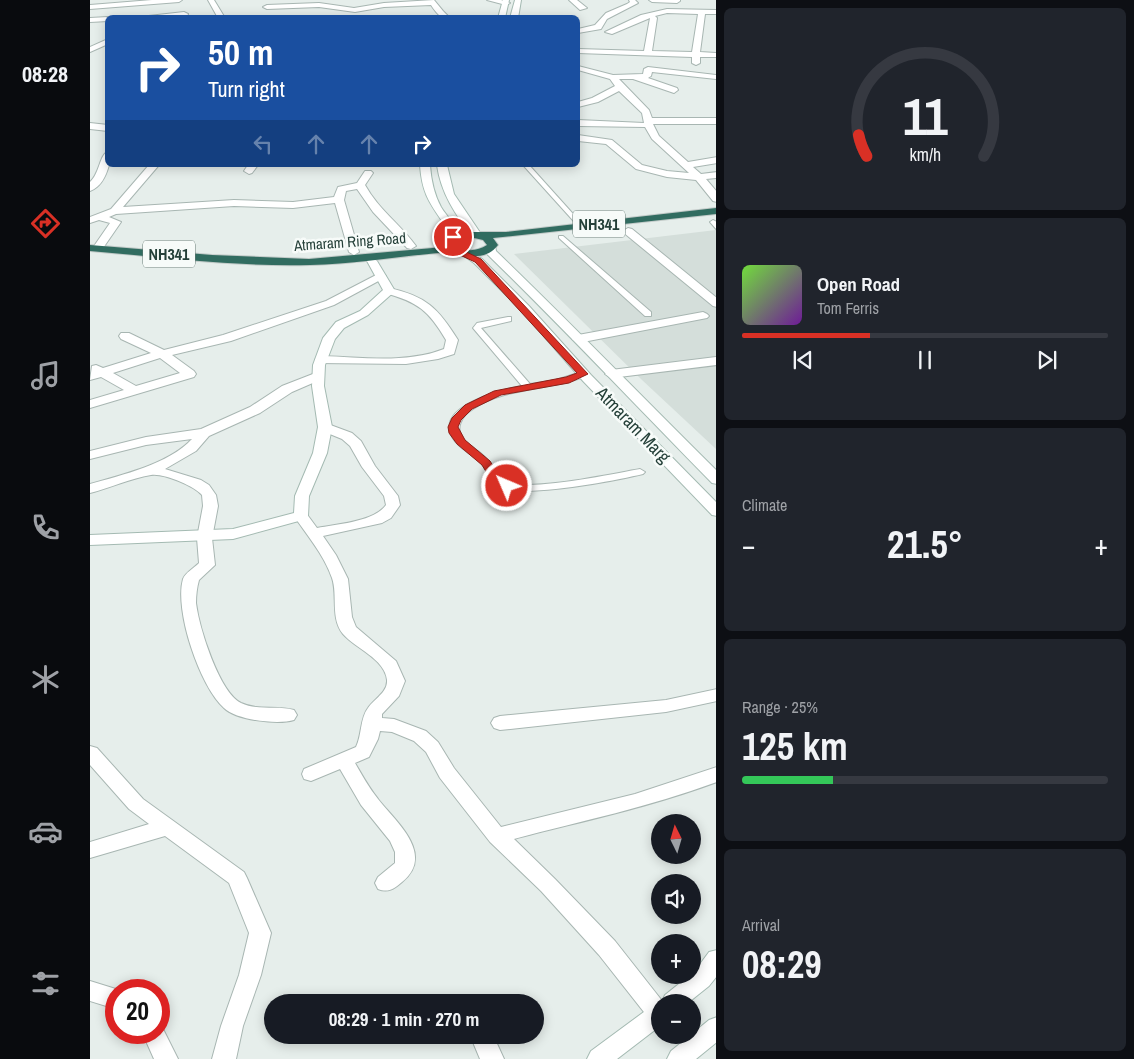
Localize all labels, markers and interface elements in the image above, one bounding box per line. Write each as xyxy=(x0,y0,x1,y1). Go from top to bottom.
text: 50 m xyxy=(208,29,273,76)
icon: right xyxy=(125,35,190,100)
text: 08:28 xyxy=(22,59,68,89)
text: Turn right xyxy=(208,74,285,104)
text: 11 xyxy=(902,81,948,151)
icon: left xyxy=(249,130,277,158)
icon: ahead xyxy=(302,130,330,158)
icon: ahead xyxy=(355,130,383,158)
icon: right xyxy=(408,130,436,158)
text: km/h xyxy=(909,143,941,167)
icon: directions xyxy=(28,206,63,241)
road number: NH341 xyxy=(573,210,625,238)
pin xyxy=(432,216,474,258)
icon: arrive xyxy=(439,223,467,251)
street label: Atmaram Ring Road xyxy=(292,227,407,256)
road number: NH341 xyxy=(143,240,195,268)
text: Open Road xyxy=(817,271,900,297)
text: Tom Ferris xyxy=(817,297,879,319)
icon: previous xyxy=(789,346,817,374)
icon: pause xyxy=(911,346,939,374)
icon: next xyxy=(1033,346,1061,374)
icon: music xyxy=(28,358,63,393)
street label: Atmaram Marg xyxy=(590,380,677,469)
position arrow xyxy=(480,459,532,511)
text: Climate xyxy=(742,494,787,516)
icon: phone xyxy=(28,510,63,545)
text: 21.5° xyxy=(887,519,963,570)
text: − xyxy=(742,526,755,564)
text: + xyxy=(1095,526,1108,564)
icon: climate xyxy=(28,662,63,697)
text: Range · 25% xyxy=(742,696,818,718)
text: 125 km xyxy=(742,721,848,772)
icon: car xyxy=(28,814,63,849)
north arrow xyxy=(651,814,701,864)
map controls xyxy=(651,814,701,1044)
button: sound xyxy=(651,874,701,924)
text: Arrival xyxy=(742,914,780,936)
button: + xyxy=(651,934,701,984)
text: 08:29 xyxy=(742,939,822,990)
icon: filters xyxy=(28,966,63,1001)
speed limit sign: 20 xyxy=(105,979,170,1044)
button: − xyxy=(651,994,701,1044)
text: 08:29 · 1 min · 270 m xyxy=(329,1006,479,1032)

